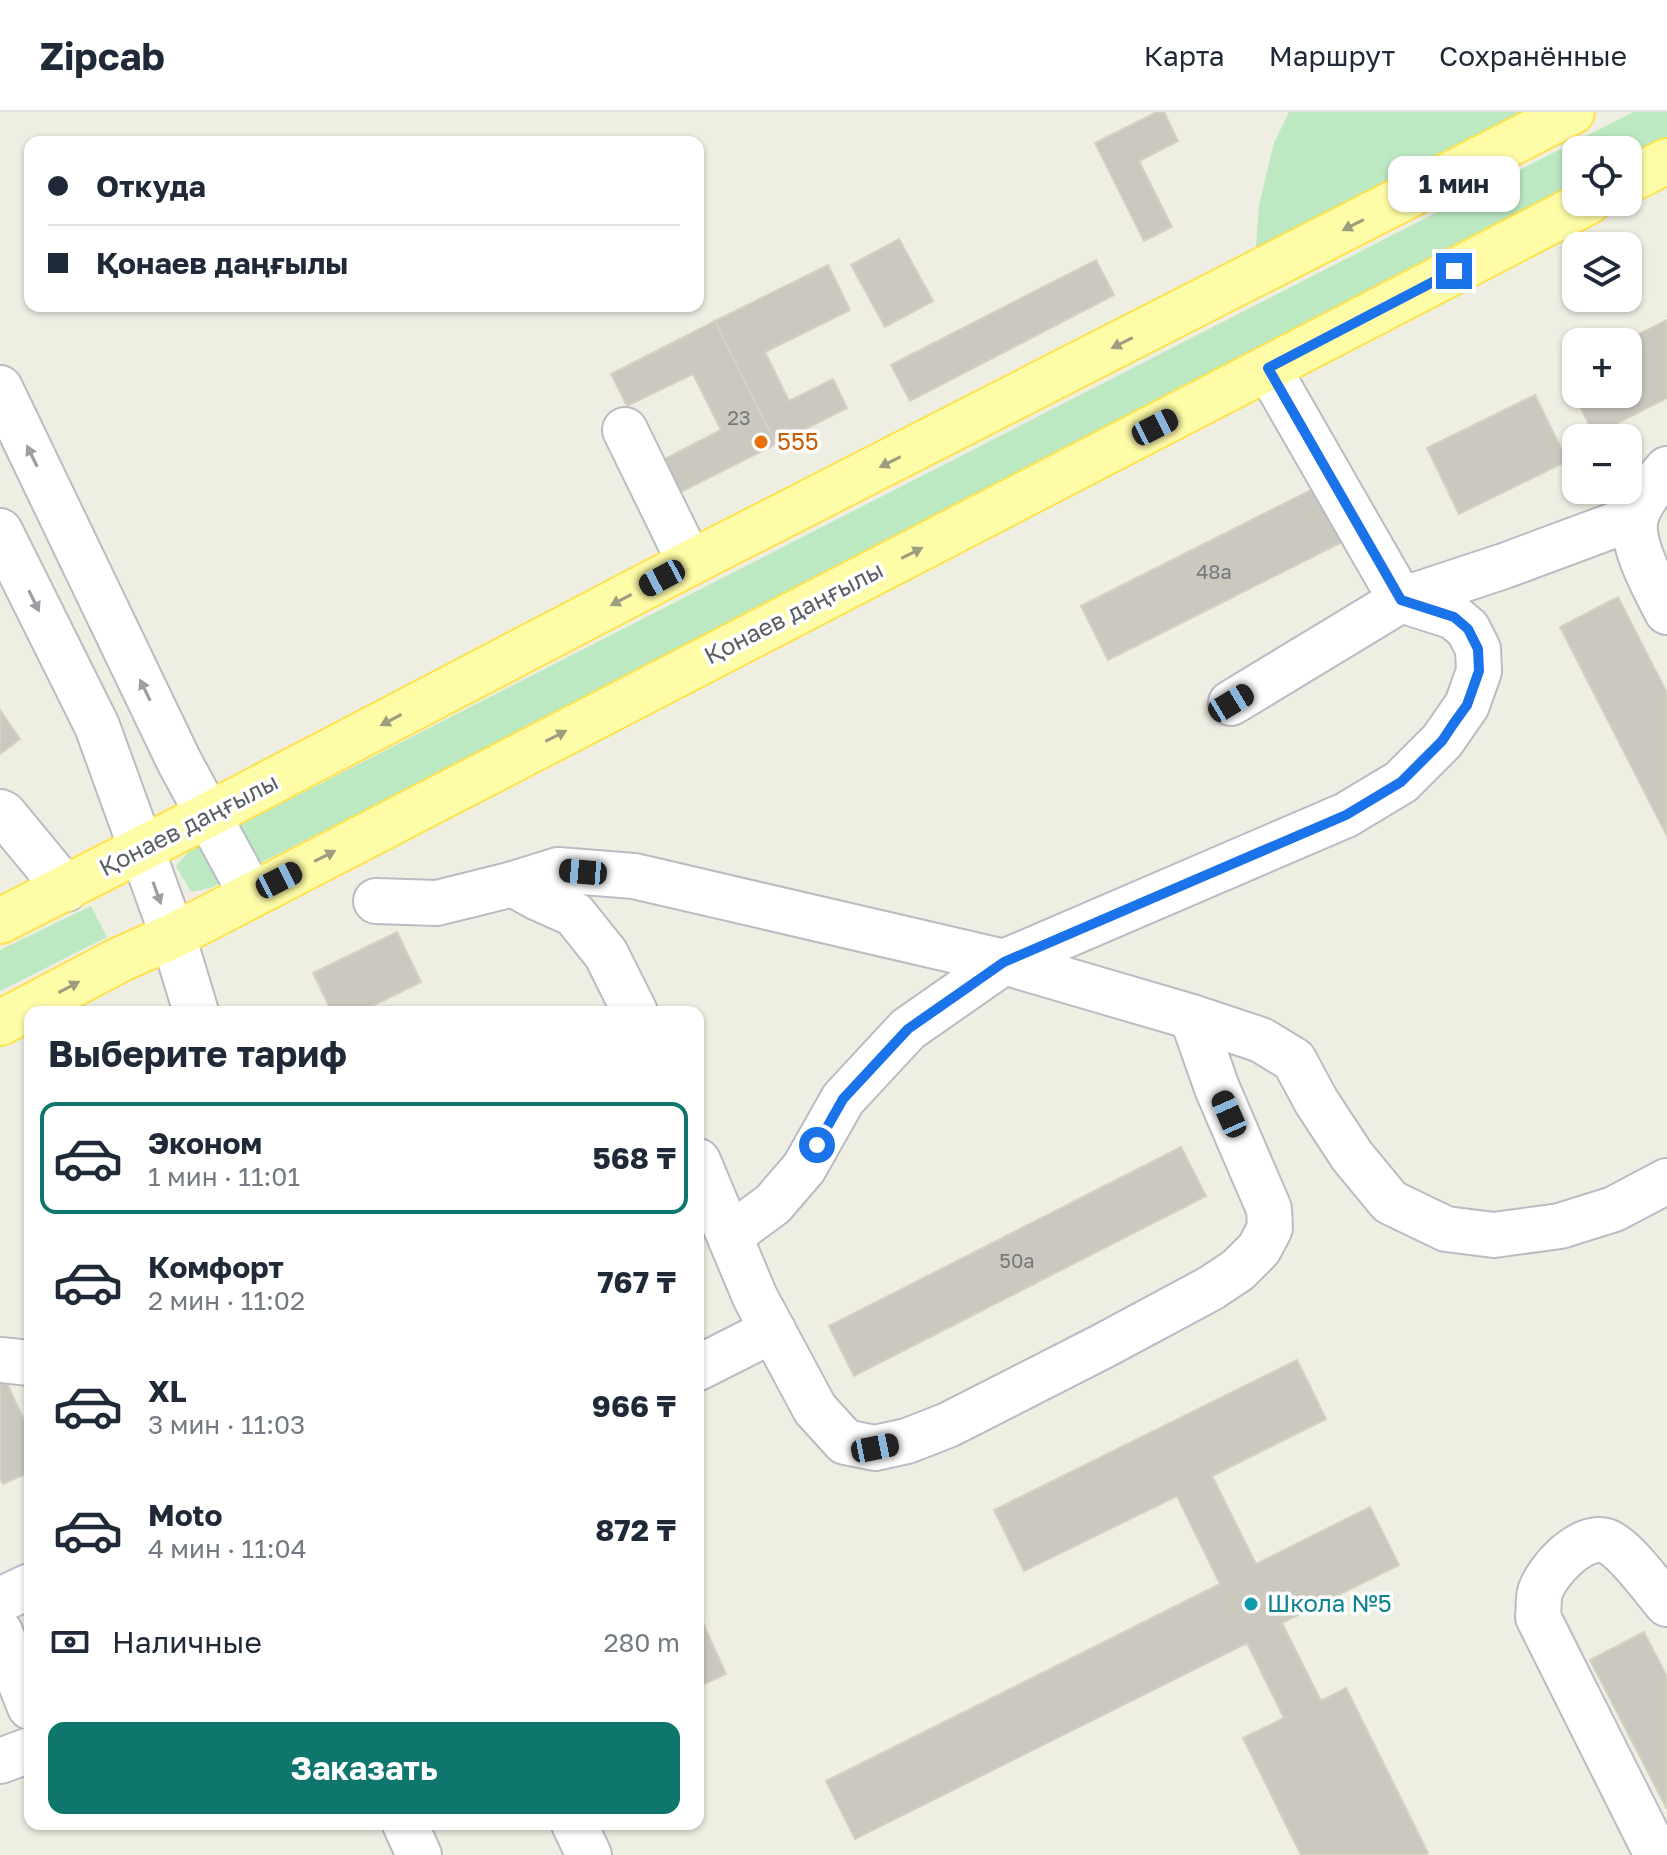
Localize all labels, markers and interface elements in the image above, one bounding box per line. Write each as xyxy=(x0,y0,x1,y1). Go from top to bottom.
text: Zipcab xyxy=(40,33,165,78)
text: Карта xyxy=(1144,39,1225,72)
text: Маршрут xyxy=(1269,39,1395,72)
text: Сохранённые xyxy=(1439,39,1627,72)
map controls xyxy=(1562,136,1642,504)
button: locate xyxy=(1562,136,1642,216)
callout: 1 мин xyxy=(1388,155,1520,211)
text: Откуда xyxy=(96,168,206,204)
text: 1 мин xyxy=(1419,168,1489,199)
one-way arrow xyxy=(1342,218,1365,231)
button: layers xyxy=(1562,232,1642,312)
text: Қонаев даңғылы xyxy=(96,245,348,281)
route end xyxy=(1436,253,1472,289)
button: + xyxy=(1562,328,1642,408)
one-way arrow xyxy=(1110,337,1133,350)
house number: 23 xyxy=(727,405,751,429)
car xyxy=(1128,405,1182,449)
button: − xyxy=(1562,424,1642,504)
place label: 555 xyxy=(777,426,819,455)
marker: 555 xyxy=(752,433,770,451)
one-way arrow xyxy=(26,444,39,467)
one-way arrow xyxy=(879,455,902,468)
one-way arrow xyxy=(900,546,923,559)
street label: Қонаев даңғылы xyxy=(699,554,888,669)
car xyxy=(635,556,689,600)
house number: 48а xyxy=(1196,559,1232,583)
one-way arrow xyxy=(28,590,41,613)
one-way arrow xyxy=(610,593,633,606)
one-way arrow xyxy=(138,679,152,702)
car xyxy=(1204,680,1258,726)
one-way arrow xyxy=(379,713,402,726)
one-way arrow xyxy=(545,730,568,743)
street label: Қонаев даңғылы xyxy=(94,766,283,881)
one-way arrow xyxy=(314,849,337,862)
car xyxy=(252,858,306,902)
car xyxy=(558,858,608,886)
one-way arrow xyxy=(152,881,164,905)
one-way arrow xyxy=(58,980,80,994)
text: Выберите тариф xyxy=(48,1032,347,1075)
car xyxy=(1208,1087,1250,1141)
icon: car xyxy=(52,1122,124,1194)
text: Эконом xyxy=(148,1125,262,1161)
route start xyxy=(799,1127,835,1163)
text: 568 ₸ xyxy=(592,1140,676,1176)
text: 1 мин · 11:01 xyxy=(148,1161,300,1192)
icon: car xyxy=(52,1246,124,1318)
house number: 50а xyxy=(999,1248,1035,1272)
text: Комфорт xyxy=(148,1249,284,1285)
text: 767 ₸ xyxy=(597,1264,676,1300)
text: 2 мин · 11:02 xyxy=(148,1285,305,1316)
icon: car xyxy=(52,1370,124,1442)
text: XL xyxy=(148,1373,187,1409)
text: 966 ₸ xyxy=(592,1388,676,1424)
text: 3 мин · 11:03 xyxy=(148,1409,305,1440)
car xyxy=(849,1432,901,1464)
icon: car xyxy=(52,1494,124,1566)
text: Moto xyxy=(148,1497,223,1533)
text: 872 ₸ xyxy=(595,1512,676,1548)
text: 4 мин · 11:04 xyxy=(148,1533,307,1564)
place label: Школа №5 xyxy=(1267,1588,1392,1617)
marker: Школа №5 xyxy=(1242,1595,1260,1613)
icon: cash xyxy=(48,1620,92,1664)
text: Наличные xyxy=(112,1624,262,1660)
text: 280 m xyxy=(603,1627,680,1658)
button: Заказать xyxy=(48,1722,680,1814)

